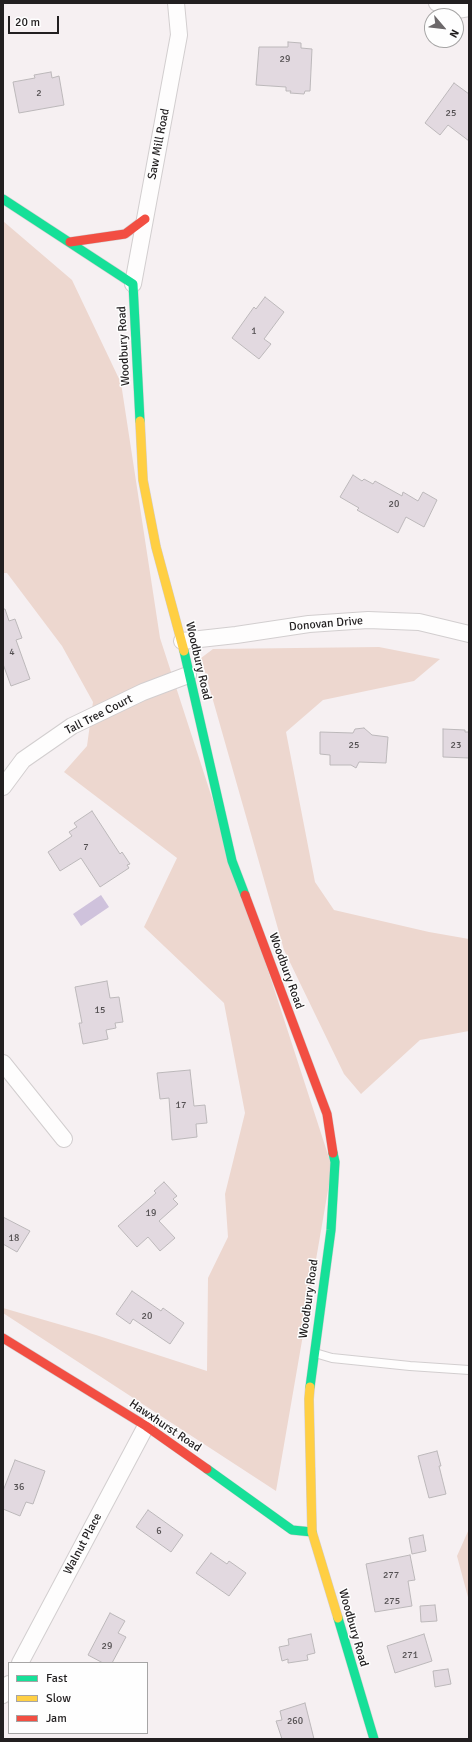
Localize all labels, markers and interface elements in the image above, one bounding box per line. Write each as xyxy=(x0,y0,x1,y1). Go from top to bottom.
scale bar xyxy=(10,8,61,34)
north arrow xyxy=(424,8,464,48)
text: 20 m xyxy=(15,15,40,30)
text: N xyxy=(447,27,462,40)
house number: 29 xyxy=(280,53,290,65)
house number: 2 xyxy=(36,87,42,99)
street label: Saw Mill Road xyxy=(145,107,173,181)
house number: 25 xyxy=(446,107,456,119)
street label: Woodbury Road xyxy=(115,306,133,386)
house number: 1 xyxy=(251,325,257,337)
house number: 20 xyxy=(389,498,399,510)
street label: Donovan Drive xyxy=(288,614,364,634)
street label: Woodbury Road xyxy=(182,620,214,702)
house number: 4 xyxy=(9,646,15,658)
street label: Tall Tree Court xyxy=(63,692,135,738)
house number: 25 xyxy=(349,739,359,751)
house number: 23 xyxy=(451,739,461,751)
house number: 7 xyxy=(83,841,89,853)
street label: Woodbury Road xyxy=(266,931,306,1011)
house number: 15 xyxy=(95,1004,105,1016)
house number: 17 xyxy=(176,1099,186,1111)
house number: 19 xyxy=(146,1207,156,1219)
house number: 18 xyxy=(9,1232,19,1244)
street label: Woodbury Road xyxy=(296,1258,322,1340)
house number: 20 xyxy=(142,1310,152,1322)
street label: Hawxhurst Road xyxy=(126,1397,204,1455)
house number: 36 xyxy=(14,1481,24,1493)
street label: Walnut Place xyxy=(61,1511,105,1577)
house number: 6 xyxy=(156,1525,162,1537)
house number: 277 xyxy=(383,1569,399,1581)
street label: Woodbury Road xyxy=(335,1588,371,1668)
house number: 275 xyxy=(384,1595,400,1607)
house number: 29 xyxy=(102,1640,112,1652)
house number: 271 xyxy=(402,1649,418,1661)
legend xyxy=(8,1662,148,1734)
text: Fast xyxy=(46,1671,67,1686)
text: Slow xyxy=(46,1691,71,1706)
text: Jam xyxy=(46,1711,67,1726)
house number: 260 xyxy=(287,1715,303,1727)

